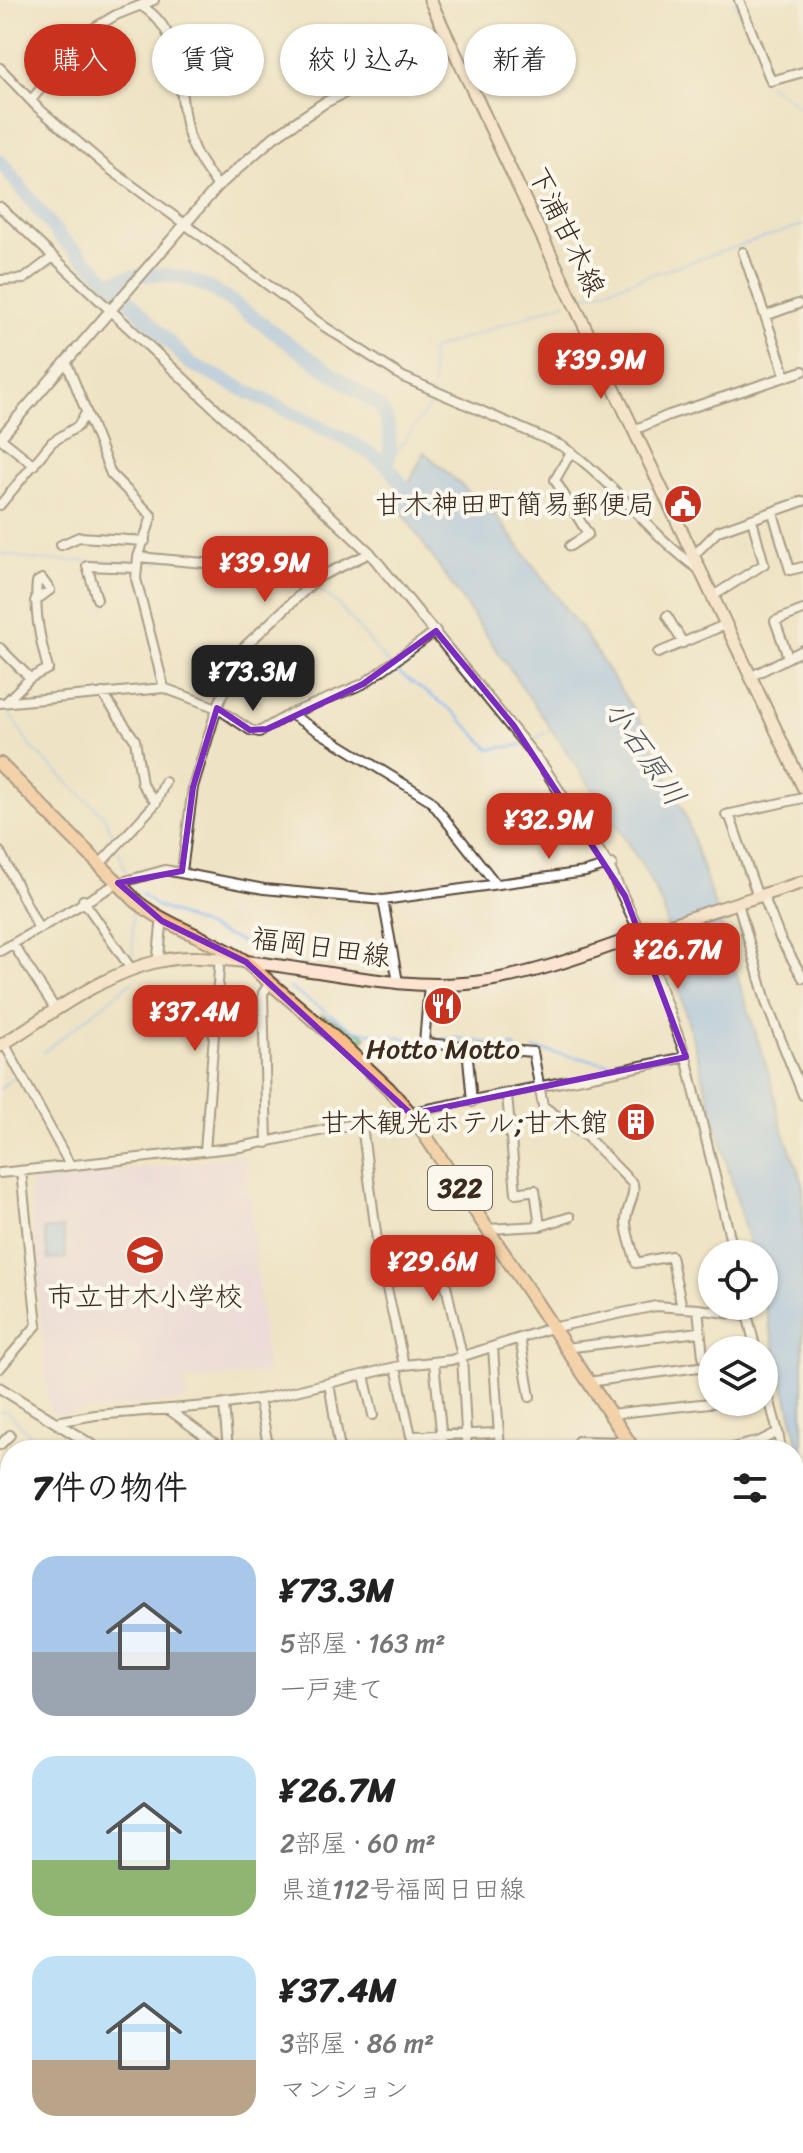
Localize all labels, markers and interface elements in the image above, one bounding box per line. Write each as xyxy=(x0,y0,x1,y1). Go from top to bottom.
chip: 購入 xyxy=(24,24,136,96)
chip: 賃貸 xyxy=(152,24,264,96)
chip: 絞り込み xyxy=(280,24,448,96)
chip: 新着 xyxy=(464,24,576,96)
street label: 下浦甘木線 xyxy=(514,157,620,305)
pin: ¥39.9M xyxy=(536,333,666,401)
text: ¥39.9M xyxy=(556,336,646,382)
place label: 甘木神田町簡易郵便局 xyxy=(375,480,655,529)
public building icon: 甘木神田町簡易郵便局 xyxy=(662,483,704,525)
pin: ¥39.9M xyxy=(200,536,330,604)
text: ¥39.9M xyxy=(220,539,310,585)
pin: ¥73.3M xyxy=(188,645,318,713)
text: ¥73.3M xyxy=(210,648,296,694)
water label: 小石原川 xyxy=(589,688,701,818)
pin: ¥32.9M xyxy=(484,793,614,861)
text: ¥32.9M xyxy=(505,796,593,842)
street label: 福岡日田線 xyxy=(248,913,394,981)
pin: ¥26.7M xyxy=(613,923,743,991)
text: ¥26.7M xyxy=(634,926,722,972)
pin: ¥37.4M xyxy=(130,985,260,1053)
restaurant icon: Hotto Motto xyxy=(422,985,464,1027)
text: ¥37.4M xyxy=(151,988,239,1034)
place label: Hotto Motto xyxy=(366,1024,520,1073)
place label: 甘木観光ホテル;甘木館 xyxy=(321,1098,608,1147)
building icon: 甘木観光ホテル;甘木館 xyxy=(615,1101,657,1143)
road number: 322 xyxy=(428,1166,492,1210)
school or university icon: 市立甘木小学校 xyxy=(124,1234,166,1276)
pin: ¥29.6M xyxy=(368,1235,498,1303)
text: ¥29.6M xyxy=(388,1238,478,1284)
map controls xyxy=(698,1240,778,1416)
button: locate xyxy=(698,1240,778,1320)
place label: 市立甘木小学校 xyxy=(47,1272,243,1321)
button: layers xyxy=(698,1336,778,1416)
text: 7件の物件 xyxy=(32,1458,187,1518)
icon: filters xyxy=(728,1466,772,1510)
text: ¥73.3M xyxy=(280,1560,394,1620)
icon: home xyxy=(96,1588,192,1684)
text: 5部屋 · 163 m² xyxy=(280,1620,446,1666)
text: 一戸建て xyxy=(280,1666,384,1712)
text: ¥26.7M xyxy=(280,1760,395,1820)
icon: home xyxy=(96,1788,192,1884)
text: 2部屋 · 60 m² xyxy=(280,1820,436,1866)
text: 県道112号福岡日田線 xyxy=(280,1866,525,1912)
text: ¥37.4M xyxy=(280,1960,396,2020)
icon: home xyxy=(96,1988,192,2084)
text: 3部屋 · 86 m² xyxy=(280,2020,434,2066)
text: マンション xyxy=(280,2066,409,2112)

